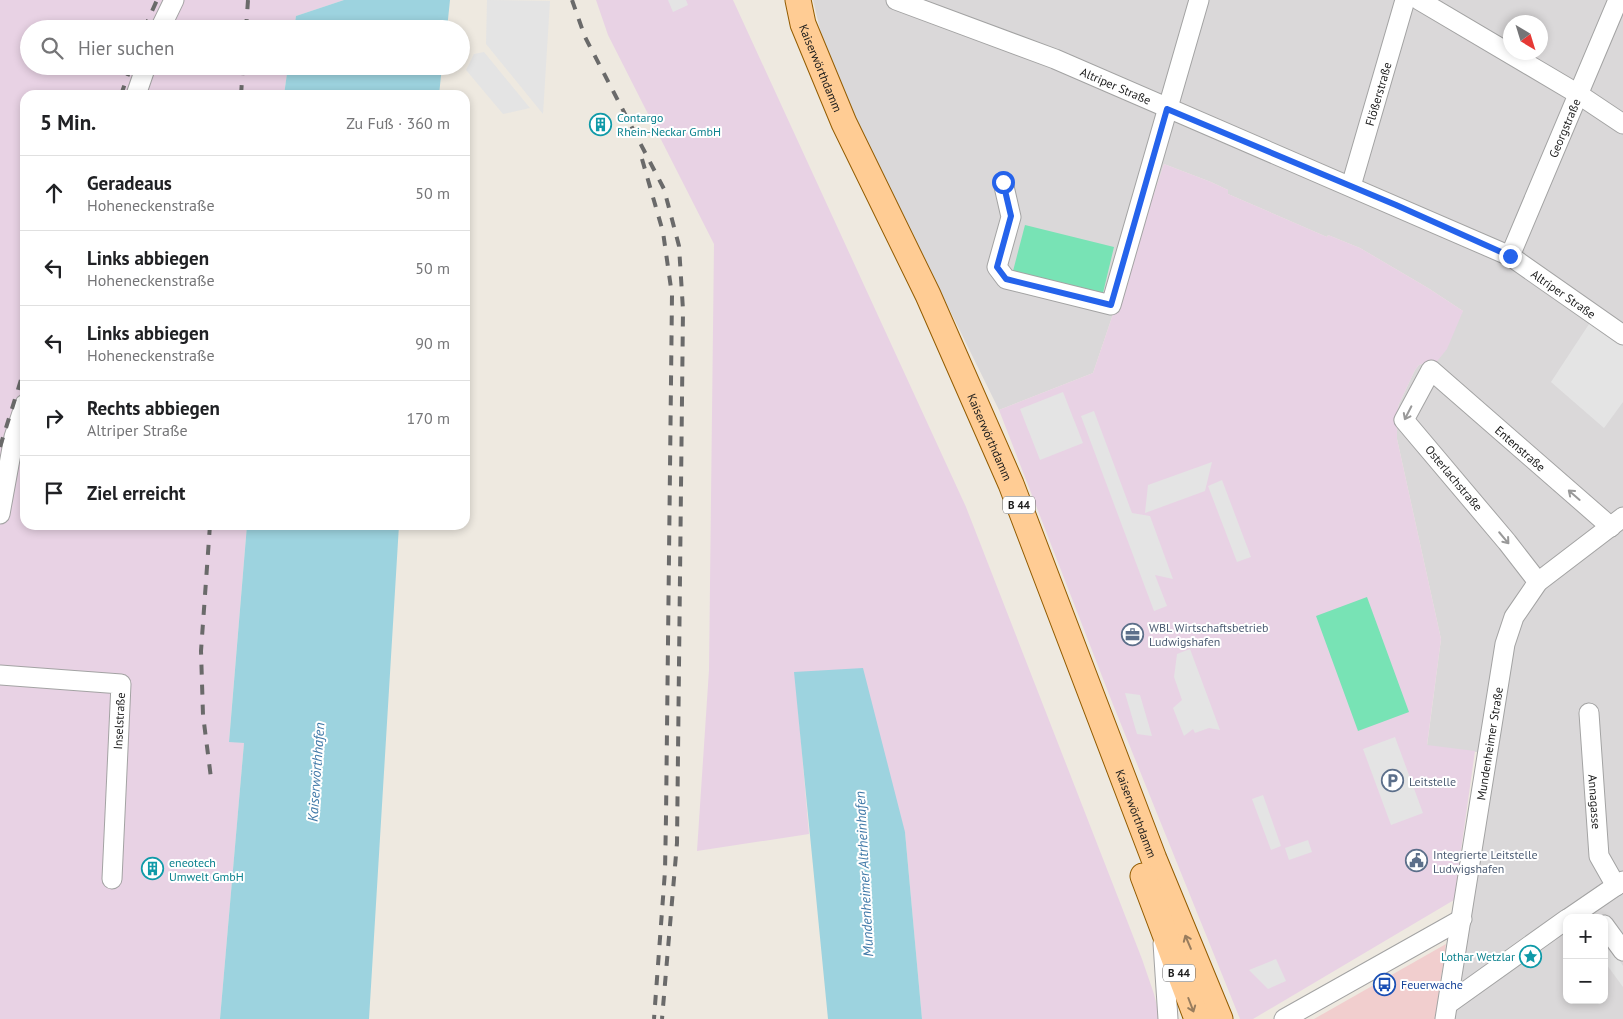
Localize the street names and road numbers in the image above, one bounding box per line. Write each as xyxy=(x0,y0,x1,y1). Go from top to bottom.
street label: Kaiserwörthdamm xyxy=(796,22,846,114)
street label: Flößerstraße xyxy=(1361,60,1394,128)
street label: Altriper Straße xyxy=(1078,63,1154,107)
street label: Georgstraße xyxy=(1545,96,1583,160)
street label: Altriper Straße xyxy=(1528,266,1599,321)
street label: Kaiserwörthdamm xyxy=(965,391,1016,483)
street label: Entenstraße xyxy=(1492,422,1549,474)
street label: Osterlachstraße xyxy=(1422,442,1486,514)
road number: B 44 xyxy=(1003,496,1035,514)
street label: Mundenheimer Straße xyxy=(1473,686,1506,801)
street label: Inselstraße xyxy=(110,692,128,750)
street label: Kaiserwörthdamm xyxy=(1113,767,1160,860)
street label: Annagasse xyxy=(1586,774,1605,830)
road number: B 44 xyxy=(1163,964,1195,981)

